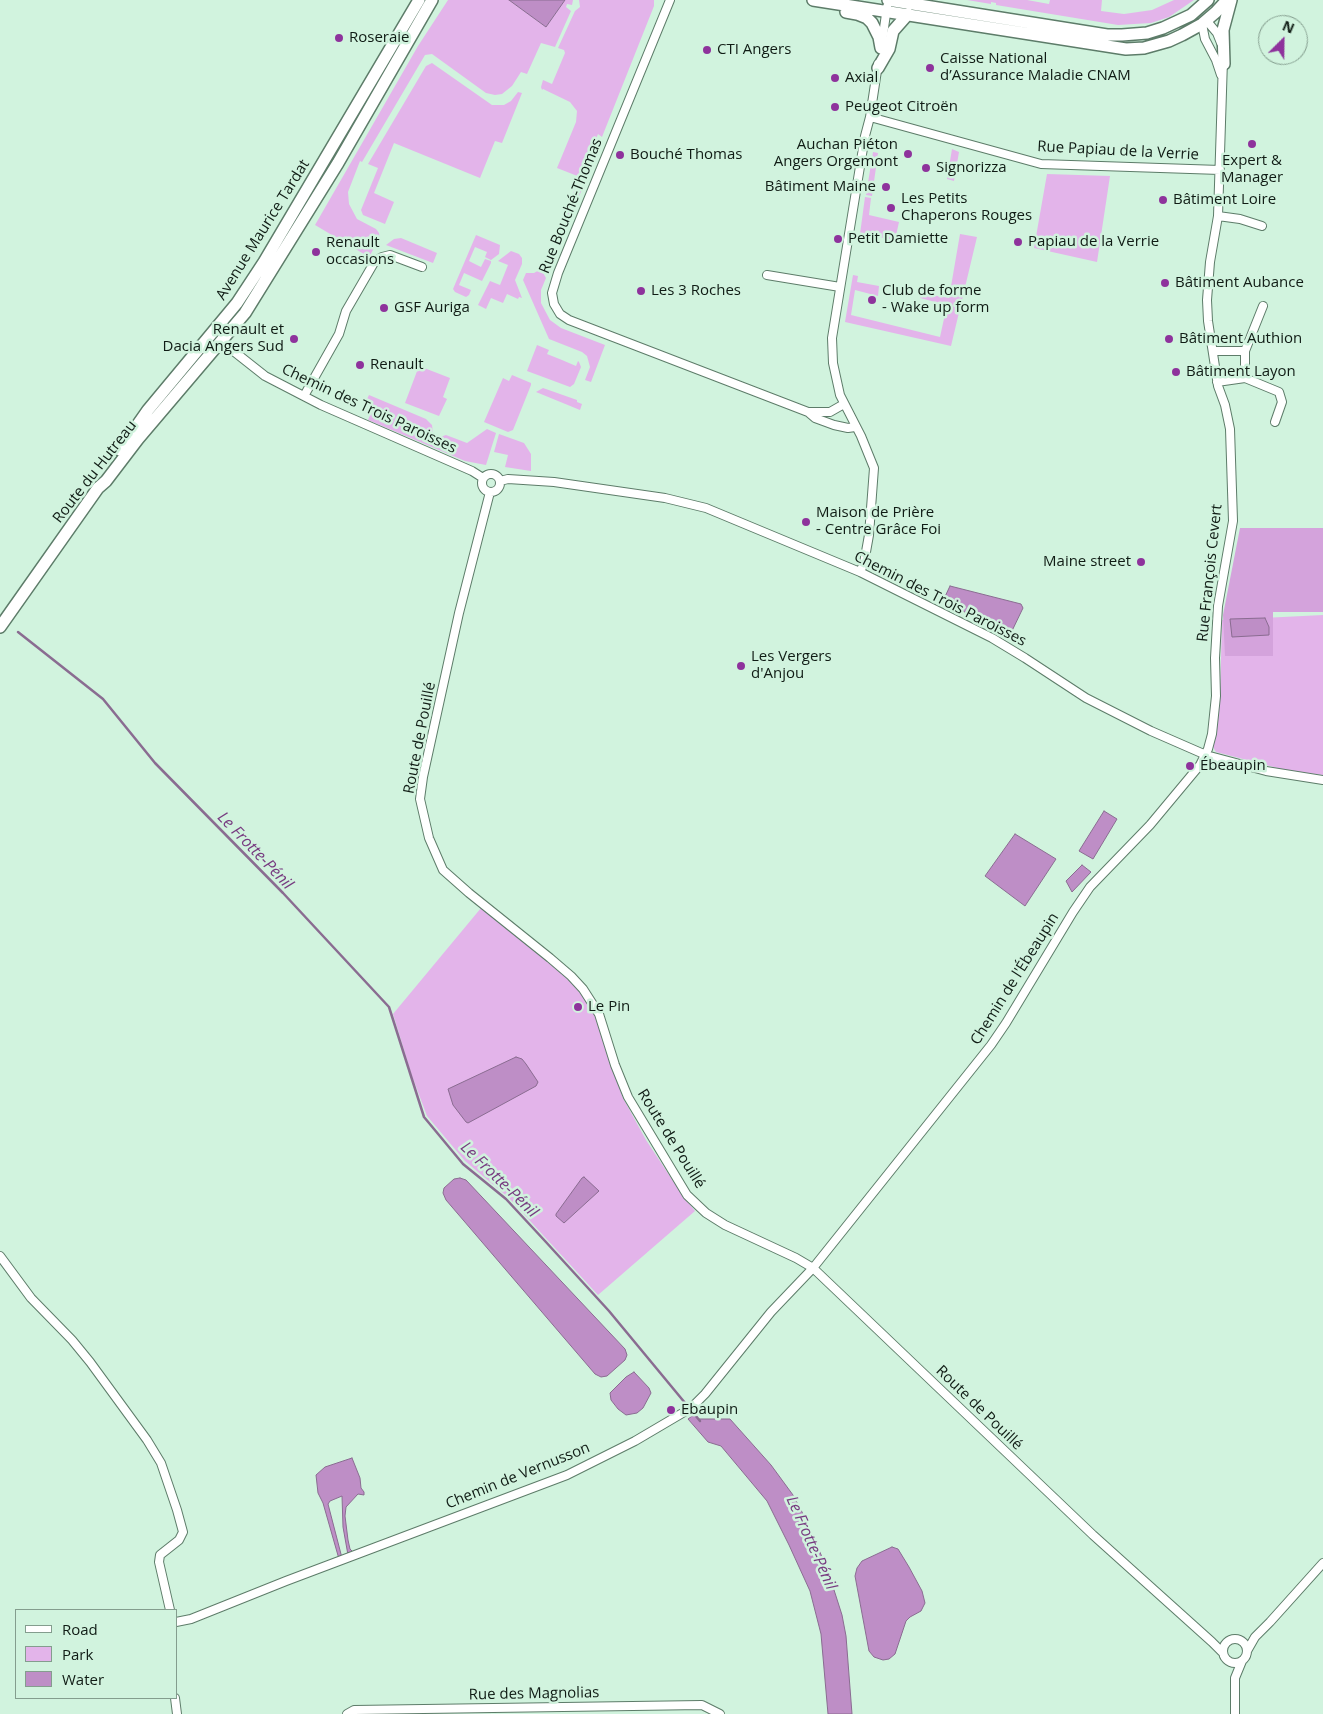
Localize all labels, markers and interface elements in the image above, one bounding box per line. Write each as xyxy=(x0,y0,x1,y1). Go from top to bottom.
north arrow xyxy=(1258,15,1308,65)
text: N xyxy=(1280,16,1298,38)
place label: Roseraie xyxy=(349,29,410,47)
marker: Roseraie xyxy=(333,32,345,44)
place label: CTI Angers xyxy=(717,41,791,59)
marker: CTI Angers xyxy=(701,44,713,56)
place label: Caisse National d’Assurance Maladie CNAM xyxy=(940,50,1131,85)
marker: Caisse National d’Assurance Maladie CNAM xyxy=(924,62,936,74)
place label: Axial xyxy=(845,69,878,87)
marker: Axial xyxy=(829,72,841,84)
place label: Peugeot Citroën xyxy=(845,98,958,116)
marker: Peugeot Citroën xyxy=(829,101,841,113)
street label: Rue Bouché-Thomas xyxy=(536,136,606,276)
place label: Auchan Piéton Angers Orgemont xyxy=(774,136,898,171)
street label: Rue Papiau de la Verrie xyxy=(1037,138,1199,164)
marker: Expert & Manager xyxy=(1246,138,1258,150)
place label: Bouché Thomas xyxy=(630,146,742,164)
marker: Auchan Piéton Angers Orgemont xyxy=(902,148,914,160)
marker: Bouché Thomas xyxy=(614,149,626,161)
place label: Expert & Manager xyxy=(1221,152,1283,187)
street label: Avenue Maurice Tardat xyxy=(212,156,314,304)
place label: Signorizza xyxy=(936,159,1007,177)
marker: Signorizza xyxy=(920,162,932,174)
place label: Bâtiment Maine xyxy=(765,178,876,196)
marker: Bâtiment Maine xyxy=(880,181,892,193)
place label: Les Petits Chaperons Rouges xyxy=(901,190,1032,225)
place label: Bâtiment Loire xyxy=(1173,191,1276,209)
marker: Bâtiment Loire xyxy=(1157,194,1169,206)
marker: Les Petits Chaperons Rouges xyxy=(885,202,897,214)
place label: Petit Damiette xyxy=(848,230,948,248)
marker: Petit Damiette xyxy=(832,233,844,245)
place label: Papiau de la Verrie xyxy=(1028,233,1159,251)
place label: Renault occasions xyxy=(326,234,394,269)
marker: Papiau de la Verrie xyxy=(1012,236,1024,248)
marker: Renault occasions xyxy=(310,246,322,258)
place label: Bâtiment Aubance xyxy=(1175,274,1304,292)
marker: Bâtiment Aubance xyxy=(1159,277,1171,289)
place label: Les 3 Roches xyxy=(651,282,741,300)
place label: Club de forme - Wake up form xyxy=(882,282,989,317)
marker: Les 3 Roches xyxy=(635,285,647,297)
marker: Club de forme - Wake up form xyxy=(866,294,878,306)
place label: GSF Auriga xyxy=(394,299,470,317)
marker: GSF Auriga xyxy=(378,302,390,314)
place label: Renault et Dacia Angers Sud xyxy=(163,321,284,356)
place label: Bâtiment Authion xyxy=(1179,330,1302,348)
marker: Renault et Dacia Angers Sud xyxy=(288,333,300,345)
marker: Bâtiment Authion xyxy=(1163,333,1175,345)
place label: Renault xyxy=(370,356,424,374)
marker: Renault xyxy=(354,359,366,371)
street label: Chemin des Trois Paroisses xyxy=(279,361,459,457)
place label: Bâtiment Layon xyxy=(1186,363,1296,381)
marker: Bâtiment Layon xyxy=(1170,366,1182,378)
street label: Route du Hutreau xyxy=(49,417,141,527)
street label: Rue François Cevert xyxy=(1194,503,1226,643)
place label: Maison de Prière - Centre Grâce Foi xyxy=(816,504,941,539)
marker: Maison de Prière - Centre Grâce Foi xyxy=(800,516,812,528)
street label: Chemin des Trois Paroisses xyxy=(851,548,1029,650)
place label: Maine street xyxy=(1043,553,1131,571)
marker: Maine street xyxy=(1135,556,1147,568)
place label: Les Vergers d'Anjou xyxy=(751,648,832,683)
marker: Les Vergers d'Anjou xyxy=(735,660,747,672)
street label: Route de Pouillé xyxy=(400,680,440,796)
place label: Ébeaupin xyxy=(1200,757,1266,775)
marker: Ébeaupin xyxy=(1184,760,1196,772)
water label: Le Frotte-Pénil xyxy=(213,808,297,894)
street label: Chemin de l'Ébeaupin xyxy=(967,910,1063,1048)
place label: Le Pin xyxy=(588,998,630,1016)
marker: Le Pin xyxy=(572,1001,584,1013)
street label: Route de Pouillé xyxy=(633,1086,709,1192)
water label: Le Frotte-Pénil xyxy=(456,1138,542,1222)
street label: Route de Pouillé xyxy=(932,1362,1026,1454)
place label: Ebaupin xyxy=(681,1401,738,1419)
marker: Ebaupin xyxy=(665,1404,677,1416)
street label: Chemin de Vernusson xyxy=(443,1439,593,1513)
water label: Le Frotte-Pénil xyxy=(782,1493,840,1593)
legend xyxy=(15,1609,178,1699)
text: Road xyxy=(62,1619,98,1639)
text: Park xyxy=(62,1644,93,1664)
text: Water xyxy=(62,1669,104,1689)
street label: Rue des Magnolias xyxy=(469,1684,599,1704)

